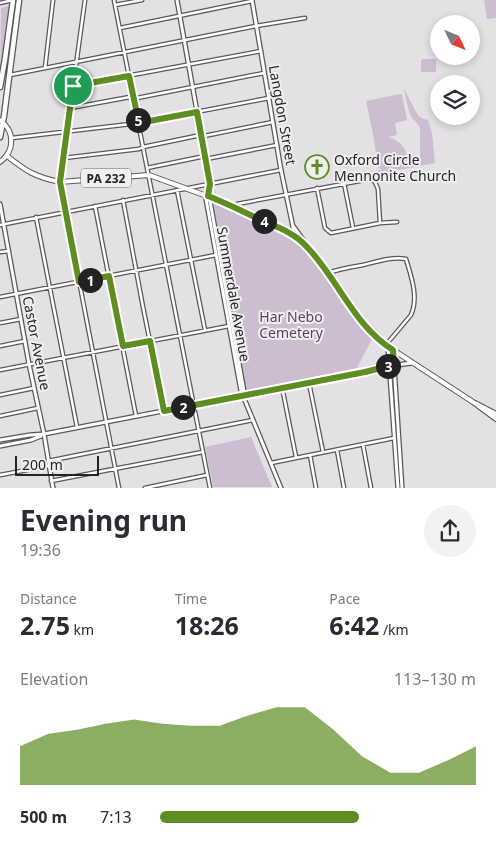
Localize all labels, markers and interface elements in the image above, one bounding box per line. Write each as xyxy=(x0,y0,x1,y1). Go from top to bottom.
north arrow xyxy=(430,15,480,65)
map controls xyxy=(430,15,480,125)
street label: Langdon Street xyxy=(265,64,301,166)
pin xyxy=(52,65,94,107)
icon: arrive xyxy=(59,72,87,100)
button: layers xyxy=(430,75,480,125)
pin: 5 xyxy=(126,108,150,132)
text: 5 xyxy=(134,111,143,130)
place label: Oxford Circle Mennonite Church xyxy=(334,150,456,185)
church icon: Oxford Circle Mennonite Church xyxy=(304,154,330,180)
road number: PA 232 xyxy=(81,168,131,188)
pin: 4 xyxy=(252,208,276,234)
text: 4 xyxy=(260,212,269,231)
street label: Summerdale Avenue xyxy=(213,225,255,363)
pin: 1 xyxy=(78,268,102,292)
text: 1 xyxy=(86,271,95,290)
street label: Castor Avenue xyxy=(19,294,55,392)
park label: Har Nebo Cemetery xyxy=(259,307,324,342)
pin: 3 xyxy=(376,354,400,378)
text: 3 xyxy=(384,357,393,376)
pin: 2 xyxy=(170,394,196,420)
text: 2 xyxy=(179,398,188,417)
scale bar xyxy=(15,452,99,476)
text: 200 m xyxy=(22,455,63,474)
text: Evening run xyxy=(20,501,187,539)
button: share xyxy=(424,505,476,557)
text: 19:36 xyxy=(20,539,61,561)
text: Distance xyxy=(20,589,77,608)
text: Time xyxy=(175,589,207,608)
text: Pace xyxy=(329,589,360,608)
text: 2.75 xyxy=(20,608,70,642)
text: 18:26 xyxy=(175,608,239,642)
text: 6:42 xyxy=(329,608,379,642)
text: km xyxy=(70,620,94,639)
text: /km xyxy=(379,620,409,639)
text: Elevation xyxy=(20,668,88,690)
text: 113–130 m xyxy=(394,668,476,690)
text: 500 m xyxy=(20,806,67,828)
text: 7:13 xyxy=(100,806,132,828)

